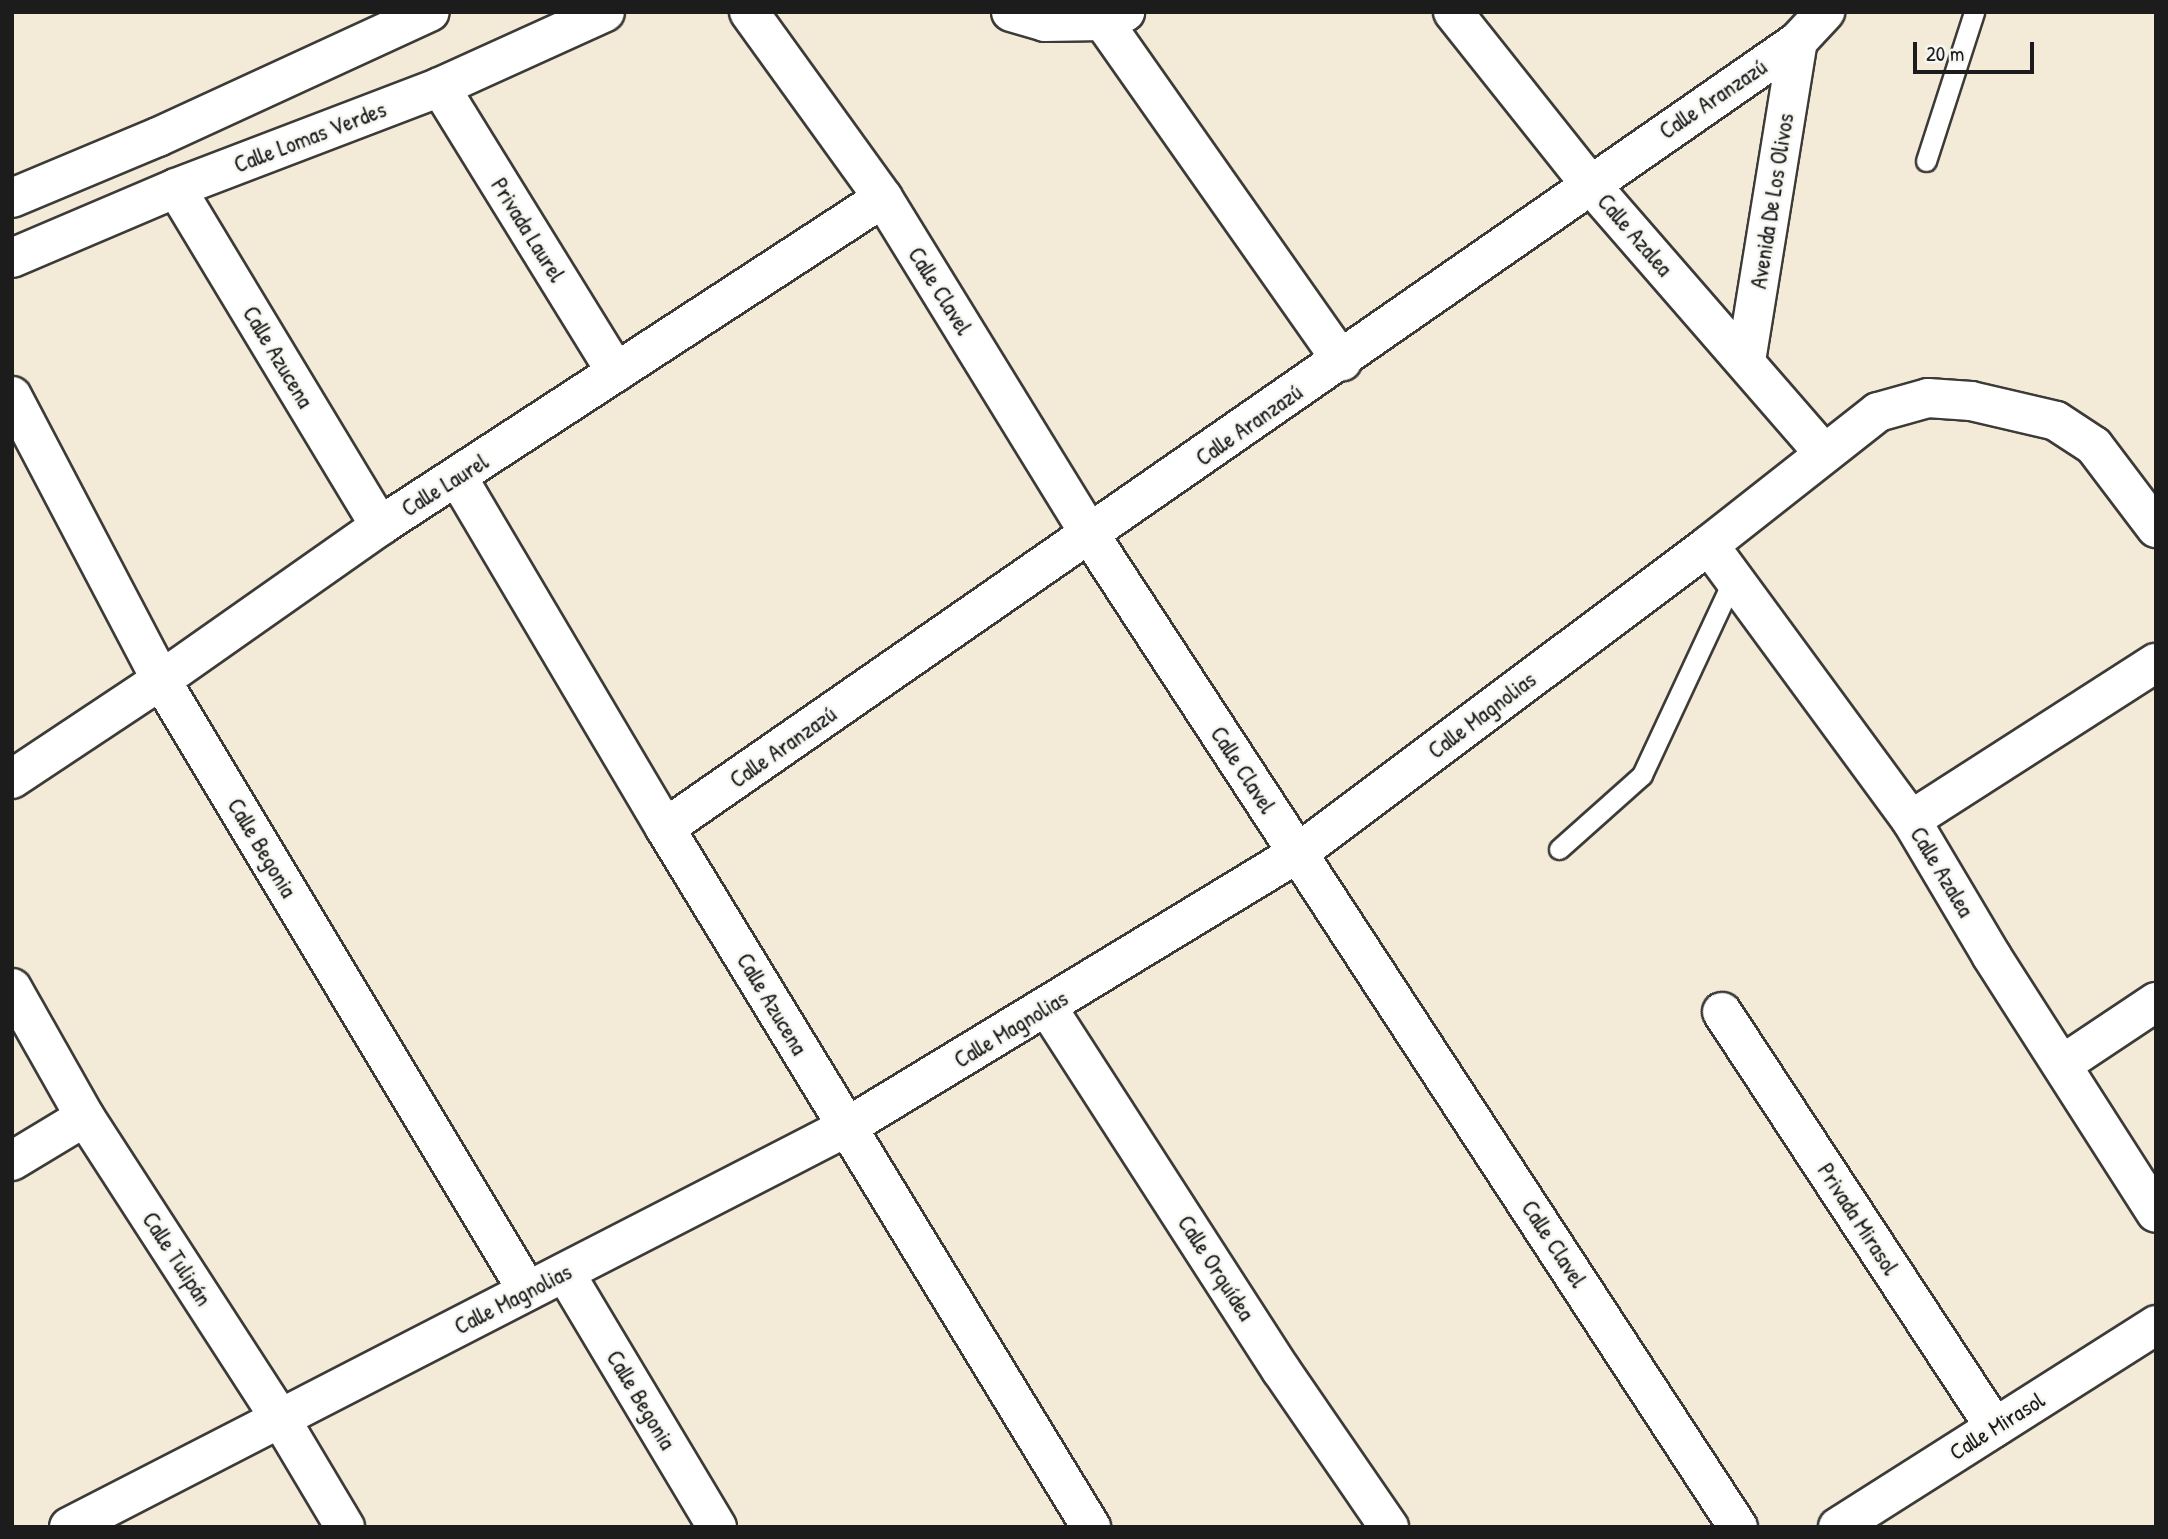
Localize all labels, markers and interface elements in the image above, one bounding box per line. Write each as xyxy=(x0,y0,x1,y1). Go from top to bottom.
scale bar xyxy=(1916,28,2037,72)
text: 20 m xyxy=(1926,39,1964,68)
street label: Calle Aranzazú xyxy=(1654,53,1772,145)
street label: Calle Lomas Verdes xyxy=(230,95,390,179)
street label: Avenida De Los Olivos xyxy=(1745,111,1799,291)
street label: Privada Laurel xyxy=(485,173,571,287)
street label: Calle Azalea xyxy=(1592,188,1678,282)
street label: Calle Clavel xyxy=(902,242,978,340)
street label: Calle Azucena xyxy=(237,301,319,413)
street label: Calle Aranzazú xyxy=(1191,378,1307,472)
street label: Calle Laurel xyxy=(397,448,493,522)
street label: Calle Magnolias xyxy=(1423,666,1541,764)
street label: Calle Aranzazú xyxy=(725,700,841,794)
street label: Calle Clavel xyxy=(1205,721,1281,819)
street label: Calle Begonia xyxy=(222,793,302,903)
street label: Calle Azalea xyxy=(1904,822,1980,922)
street label: Calle Azucena xyxy=(731,948,813,1060)
street label: Calle Magnolias xyxy=(949,984,1073,1074)
street label: Privada Mirasol xyxy=(1812,1158,1904,1280)
street label: Calle Clavel xyxy=(1516,1195,1592,1293)
street label: Calle Tulipán xyxy=(136,1207,218,1311)
street label: Calle Orquídea xyxy=(1172,1210,1260,1326)
street label: Calle Magnolias xyxy=(450,1258,576,1340)
street label: Calle Begonia xyxy=(601,1345,681,1455)
street label: Calle Mirasol xyxy=(1944,1386,2050,1466)

